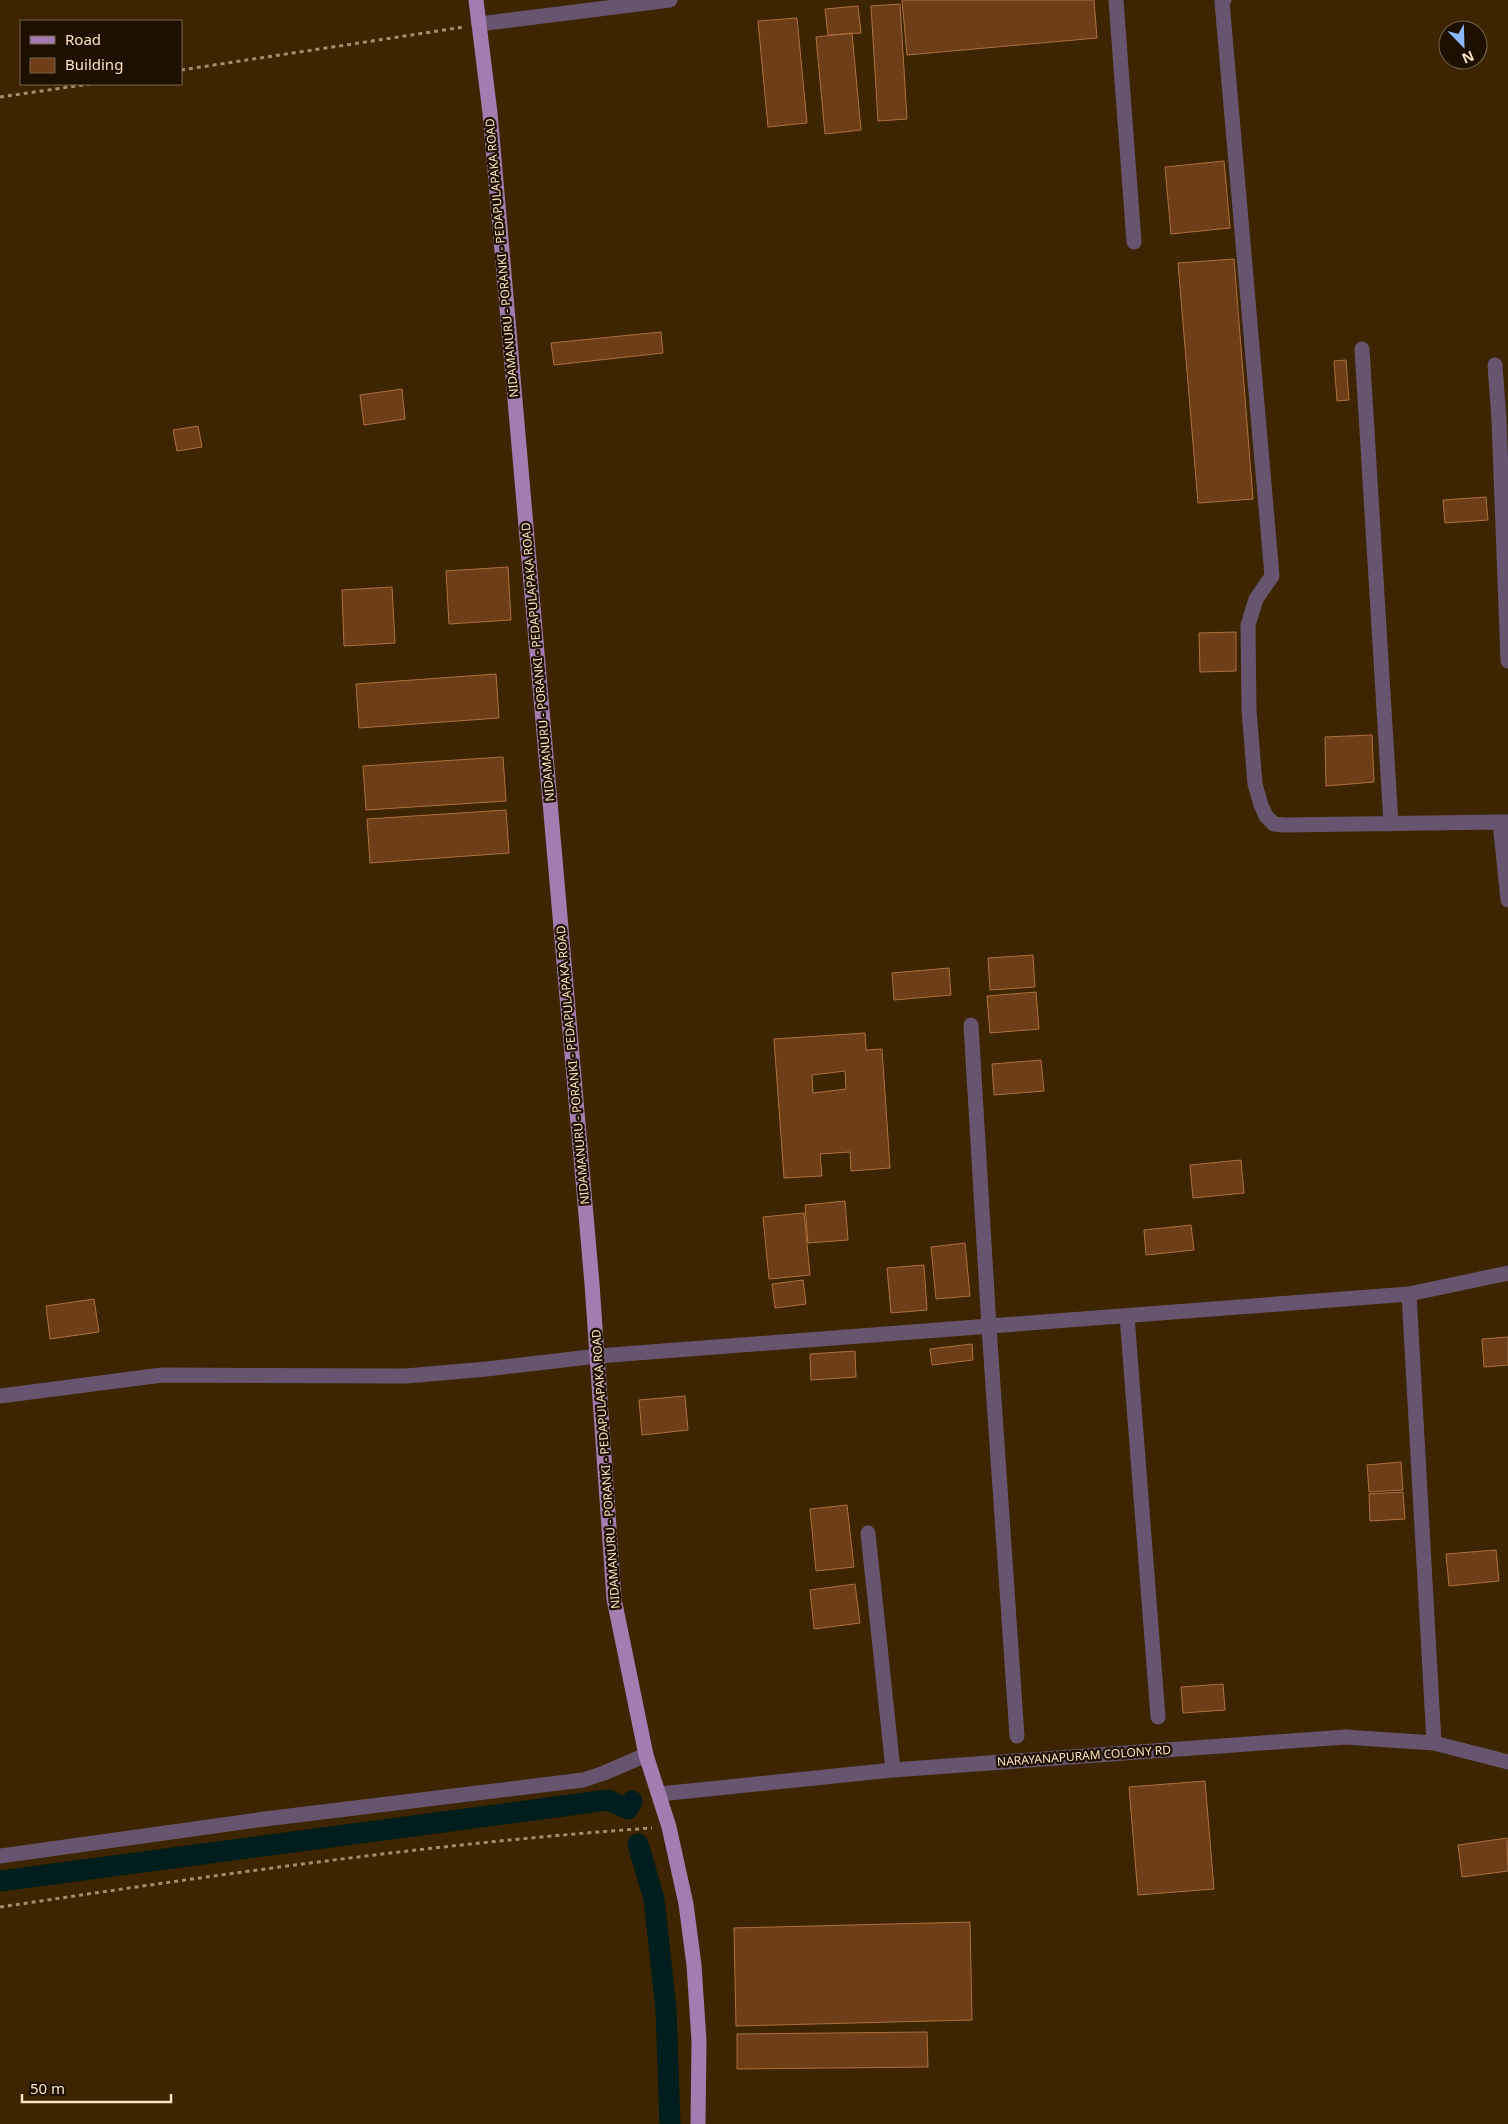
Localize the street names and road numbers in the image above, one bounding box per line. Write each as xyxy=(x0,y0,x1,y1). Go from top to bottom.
street label: NIDAMANURU - PORANKI - PEDAPULAPAKA ROAD xyxy=(481,117,522,398)
street label: NIDAMANURU - PORANKI - PEDAPULAPAKA ROAD xyxy=(517,521,558,802)
street label: NIDAMANURU - PORANKI - PEDAPULAPAKA ROAD xyxy=(552,924,593,1205)
street label: NIDAMANURU - PORANKI - PEDAPULAPAKA ROAD xyxy=(587,1328,624,1609)
street label: NARAYANAPURAM COLONY RD xyxy=(996,1741,1172,1770)

